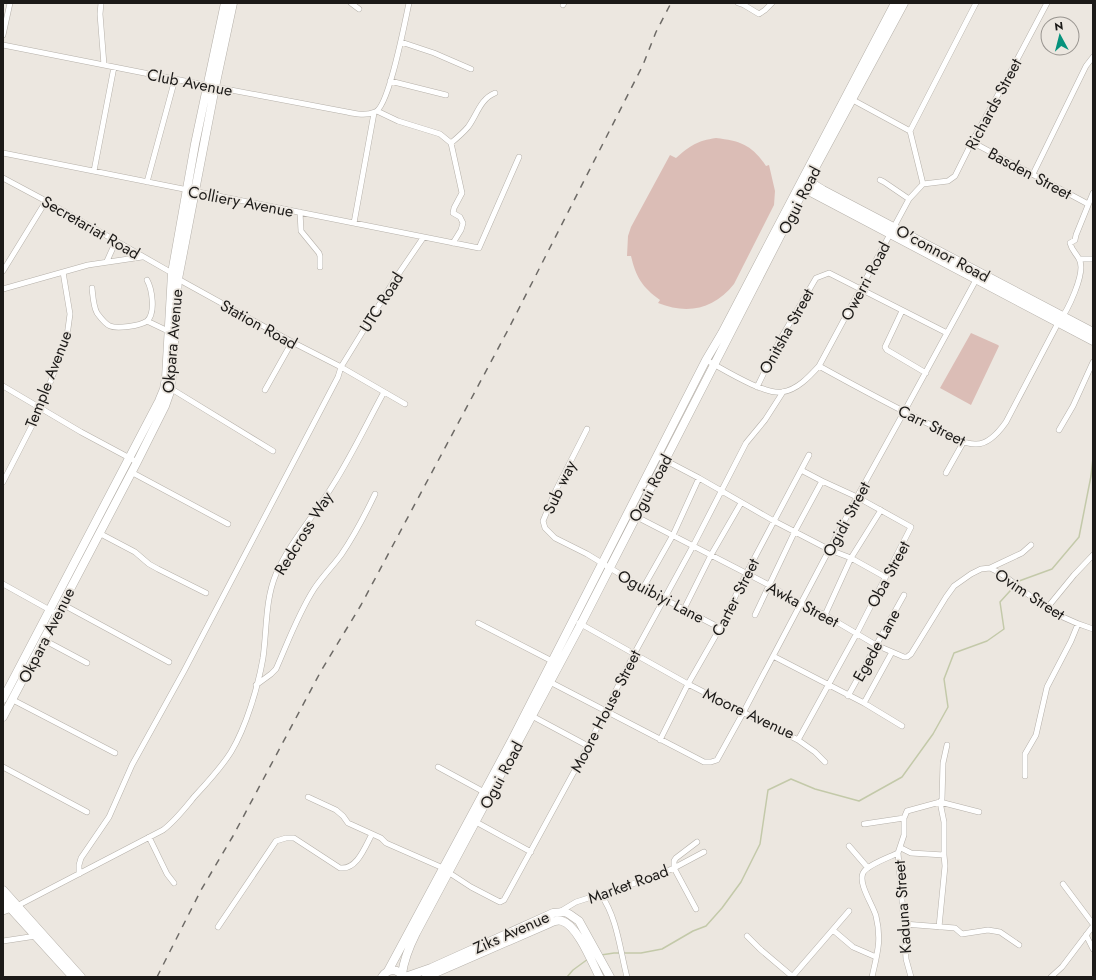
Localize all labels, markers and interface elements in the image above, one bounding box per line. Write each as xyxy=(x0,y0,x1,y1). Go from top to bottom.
north arrow xyxy=(1040,16,1080,56)
text: N xyxy=(1053,18,1064,35)
street label: Richards Street xyxy=(960,54,1027,154)
street label: Club Avenue xyxy=(145,63,235,102)
street label: Basden Street xyxy=(984,142,1076,205)
street label: Ogui Road xyxy=(772,162,826,238)
street label: Colliery Avenue xyxy=(186,180,296,223)
street label: Secretariat Road xyxy=(37,190,144,265)
street label: O'connor Road xyxy=(892,219,994,288)
street label: Owerri Road xyxy=(835,238,896,325)
street label: UTC Road xyxy=(354,268,409,337)
street label: Onitsha Street xyxy=(753,284,819,378)
street label: Okpara Avenue xyxy=(156,288,189,394)
street label: Station Road xyxy=(216,294,301,355)
street label: Temple Avenue xyxy=(19,327,78,431)
street label: Carr Street xyxy=(894,399,970,452)
street label: Ogui Road xyxy=(623,450,678,526)
street label: Sub way xyxy=(537,456,582,518)
street label: Ogidi Street xyxy=(817,477,876,561)
street label: Redcross Way xyxy=(269,486,339,579)
street label: Oba Street xyxy=(861,537,916,612)
street label: Carter Street xyxy=(706,554,765,640)
street label: Ovim Street xyxy=(990,563,1069,626)
street label: Oguibiyi Lane xyxy=(613,564,708,629)
street label: Awka Street xyxy=(763,576,843,633)
street label: Okpara Avenue xyxy=(13,584,80,687)
street label: Egede Lane xyxy=(847,605,906,686)
street label: Moore House Street xyxy=(565,646,646,777)
street label: Moore Avenue xyxy=(699,682,798,745)
street label: Ogui Road xyxy=(474,737,529,813)
street label: Market Road xyxy=(585,859,672,910)
street label: Kaduna Street xyxy=(888,859,917,954)
street label: Ziks Avenue xyxy=(470,905,553,959)

